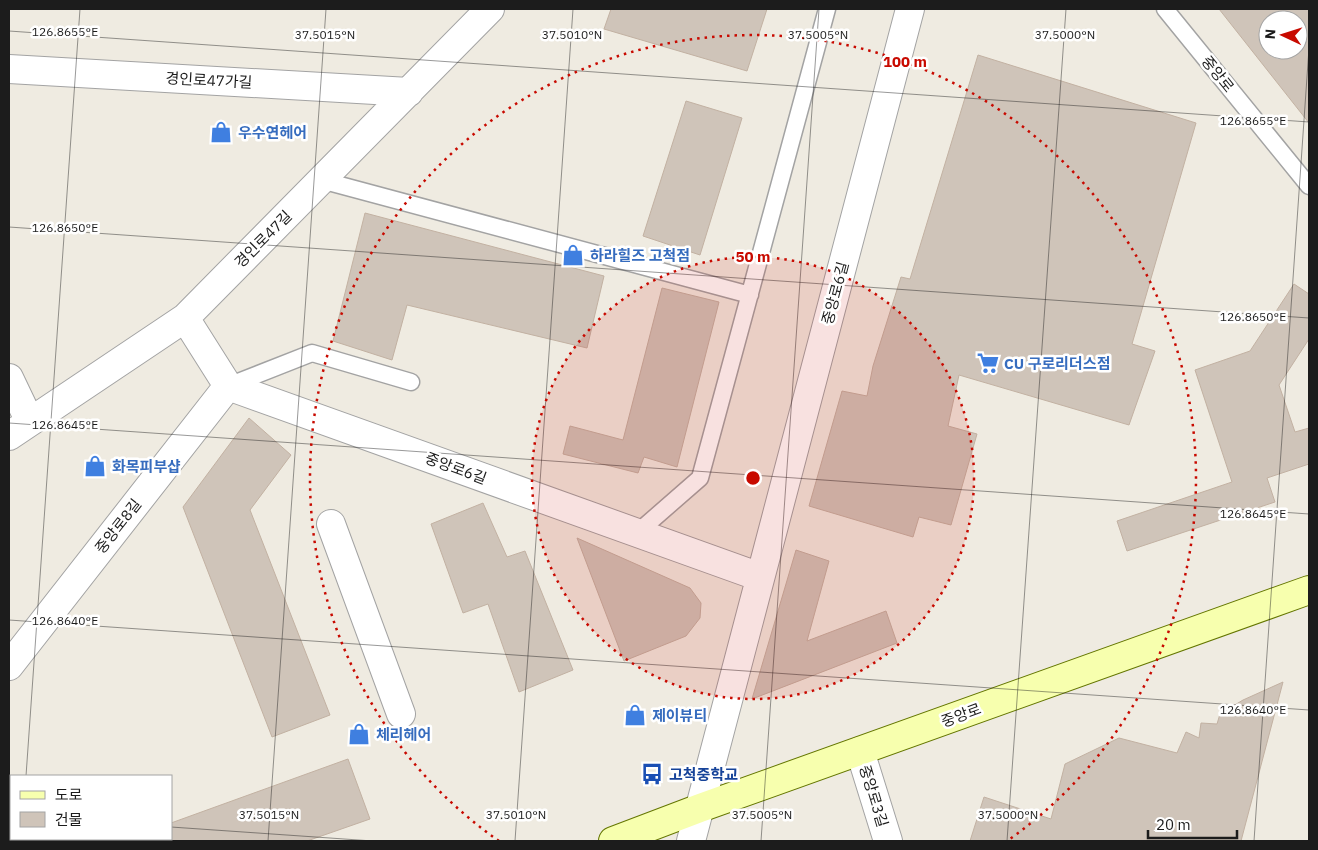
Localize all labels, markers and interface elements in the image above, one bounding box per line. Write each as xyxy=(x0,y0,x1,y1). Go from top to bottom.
north arrow xyxy=(1258,10,1308,60)
text: 126.8655°E xyxy=(32,24,98,39)
text: 37.5015°N xyxy=(295,27,355,42)
text: 37.5010°N xyxy=(542,27,602,42)
text: 37.5005°N xyxy=(788,27,848,42)
text: 37.5000°N xyxy=(1035,27,1095,42)
text: N xyxy=(1261,28,1279,40)
text: 100 m xyxy=(883,52,927,71)
street label: 중앙로 xyxy=(1198,52,1238,96)
street label: 경인로47가길 xyxy=(165,68,253,92)
text: 126.8655°E xyxy=(1220,113,1286,128)
shop icon: 우수연헤어 xyxy=(208,119,234,145)
place label: 우수연헤어 xyxy=(238,123,307,142)
street label: 경인로47길 xyxy=(230,206,296,272)
text: 126.8650°E xyxy=(32,220,98,235)
shop icon: 하라힐즈 고척점 xyxy=(560,242,586,268)
place label: 하라힐즈 고척점 xyxy=(590,246,690,265)
text: 50 m xyxy=(736,247,770,266)
street label: 중앙로6길 xyxy=(818,260,852,326)
text: 126.8650°E xyxy=(1220,309,1286,324)
supermarket icon: CU 구로리더스점 xyxy=(975,350,1001,376)
place label: CU 구로리더스점 xyxy=(1004,354,1111,373)
text: 126.8645°E xyxy=(32,417,98,432)
street label: 중앙로6길 xyxy=(423,448,489,488)
shop icon: 화목피부샵 xyxy=(82,453,108,479)
place label: 화목피부샵 xyxy=(112,457,181,476)
centre of rings xyxy=(744,469,762,487)
street label: 중앙로8길 xyxy=(91,495,145,557)
text: 126.8645°E xyxy=(1220,506,1286,521)
text: 126.8640°E xyxy=(32,613,98,628)
street label: 중앙로 xyxy=(938,699,984,731)
shop icon: 제이뷰티 xyxy=(622,702,648,728)
text: 126.8640°E xyxy=(1220,702,1286,717)
place label: 제이뷰티 xyxy=(652,706,707,725)
shop icon: 체리헤어 xyxy=(346,721,372,747)
place label: 체리헤어 xyxy=(376,725,431,744)
bus stop icon: 고척중학교 xyxy=(639,761,665,787)
street label: 중앙로3길 xyxy=(856,763,892,829)
place label: 고척중학교 xyxy=(669,765,738,784)
legend xyxy=(10,775,172,840)
text: 도로 xyxy=(55,785,83,804)
text: 37.5015°N xyxy=(239,807,299,822)
text: 37.5010°N xyxy=(486,807,546,822)
text: 37.5005°N xyxy=(732,807,792,822)
text: 37.5000°N xyxy=(978,807,1038,822)
scale bar xyxy=(1148,808,1237,840)
text: 건물 xyxy=(55,810,83,829)
text: 20 m xyxy=(1156,815,1191,834)

